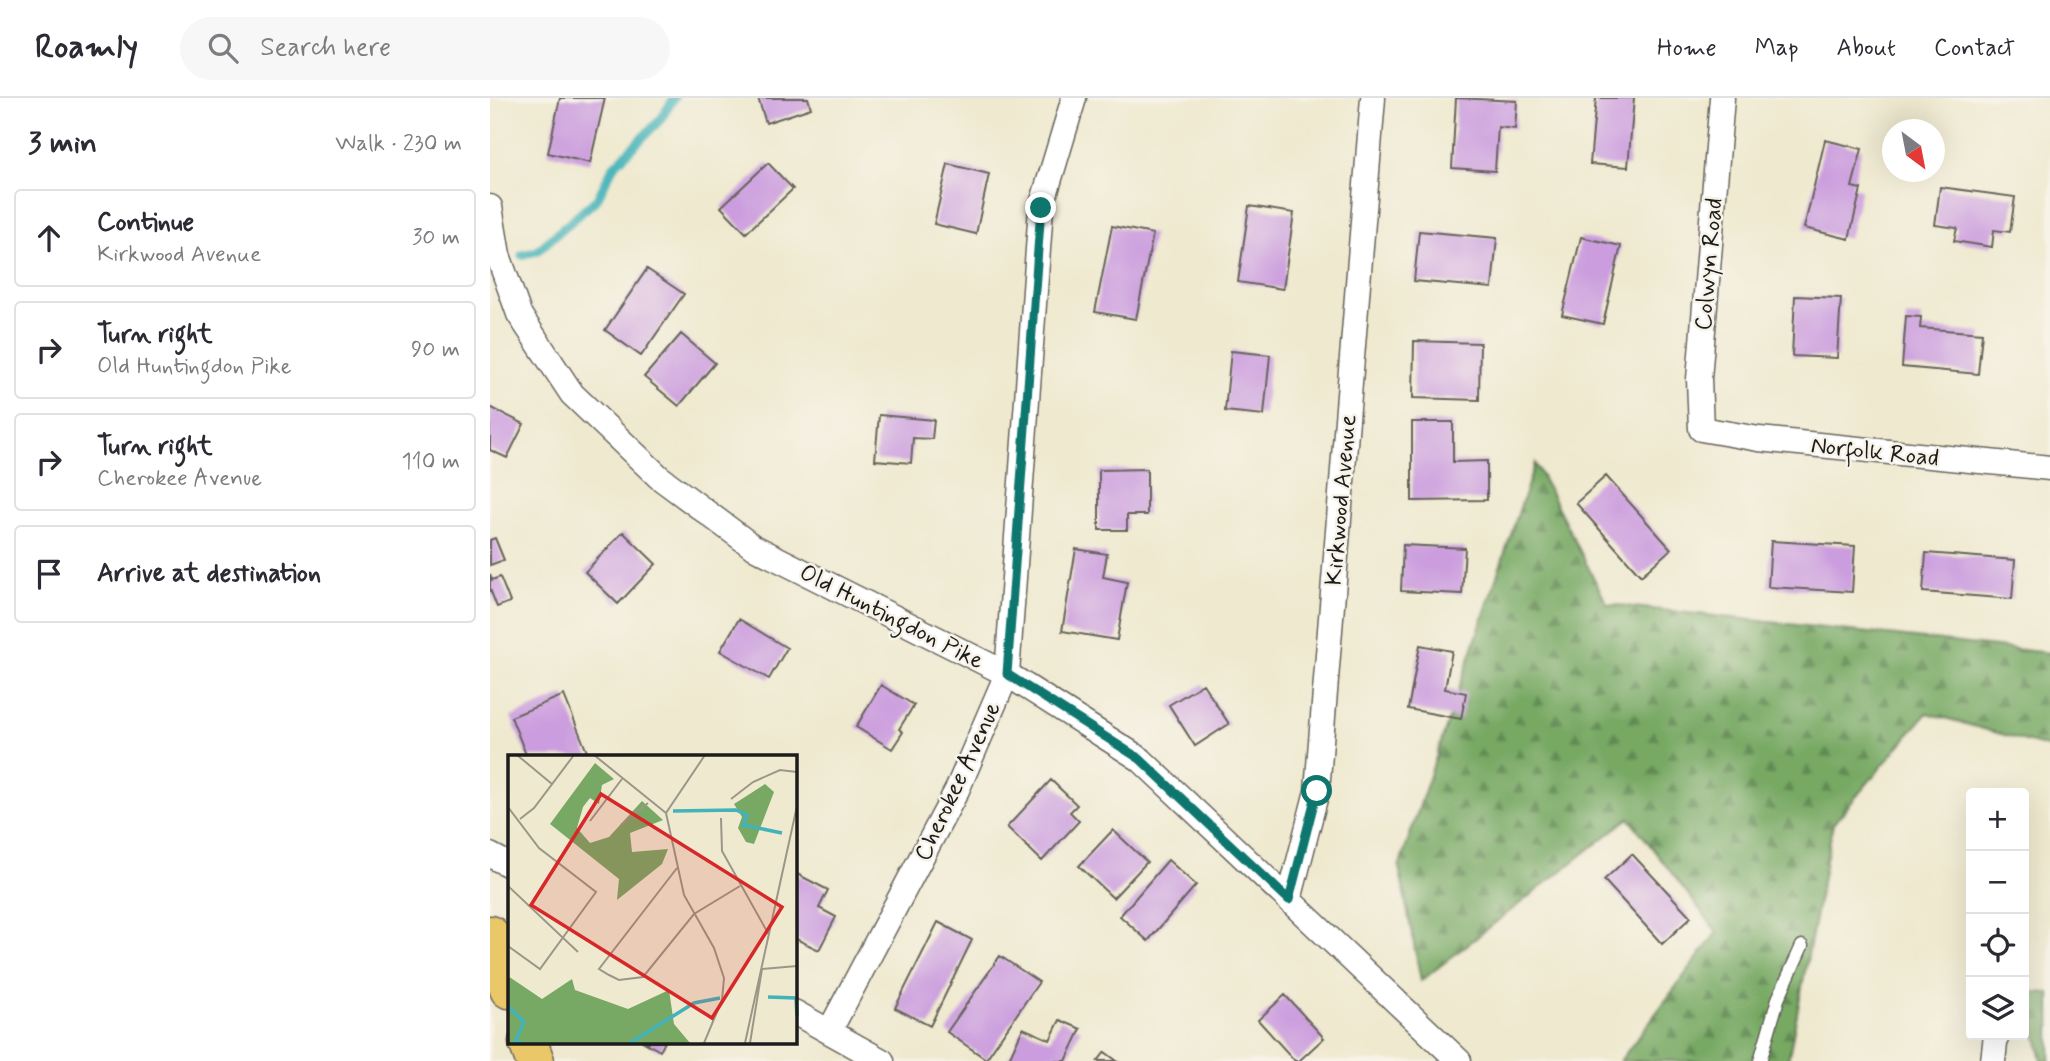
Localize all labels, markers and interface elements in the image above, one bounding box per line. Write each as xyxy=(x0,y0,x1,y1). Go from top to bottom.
search box xyxy=(180,17,670,80)
text: Roamly xyxy=(35,26,138,70)
icon: search xyxy=(204,29,242,67)
text: Search here xyxy=(260,31,391,65)
text: Home xyxy=(1657,33,1717,64)
text: Map xyxy=(1755,33,1799,64)
text: About xyxy=(1837,33,1896,64)
text: Contact xyxy=(1934,33,2015,64)
north arrow xyxy=(1882,119,1945,182)
text: 3 min xyxy=(28,124,97,163)
text: Walk · 230 m xyxy=(335,129,462,159)
route end xyxy=(1025,192,1056,223)
street label: Colwyn Road xyxy=(1688,197,1731,332)
text: Continue xyxy=(97,206,194,240)
icon: ahead xyxy=(30,219,68,257)
text: 30 m xyxy=(412,223,460,253)
text: Kirkwood Avenue xyxy=(97,240,261,270)
text: Turn right xyxy=(97,318,213,352)
icon: right xyxy=(30,331,68,369)
text: 90 m xyxy=(411,335,460,365)
text: Old Huntingdon Pike xyxy=(97,352,292,382)
street label: Kirkwood Avenue xyxy=(1319,413,1364,587)
text: Turn right xyxy=(97,430,213,464)
street label: Norfolk Road xyxy=(1809,430,1940,477)
icon: right xyxy=(30,443,68,481)
text: 110 m xyxy=(401,447,460,477)
text: Cherokee Avenue xyxy=(97,464,262,494)
icon: arrive xyxy=(30,555,68,593)
text: Arrive at destination xyxy=(97,557,321,591)
street label: Old Huntingdon Pike xyxy=(792,557,989,680)
street label: Cherokee Avenue xyxy=(908,697,1009,866)
inset map xyxy=(508,755,796,1044)
route start xyxy=(1301,775,1332,806)
map controls xyxy=(1966,788,2029,1040)
button: + xyxy=(1966,788,2029,851)
button: − xyxy=(1966,851,2029,914)
button: locate xyxy=(1966,914,2029,977)
button: layers xyxy=(1966,977,2029,1040)

